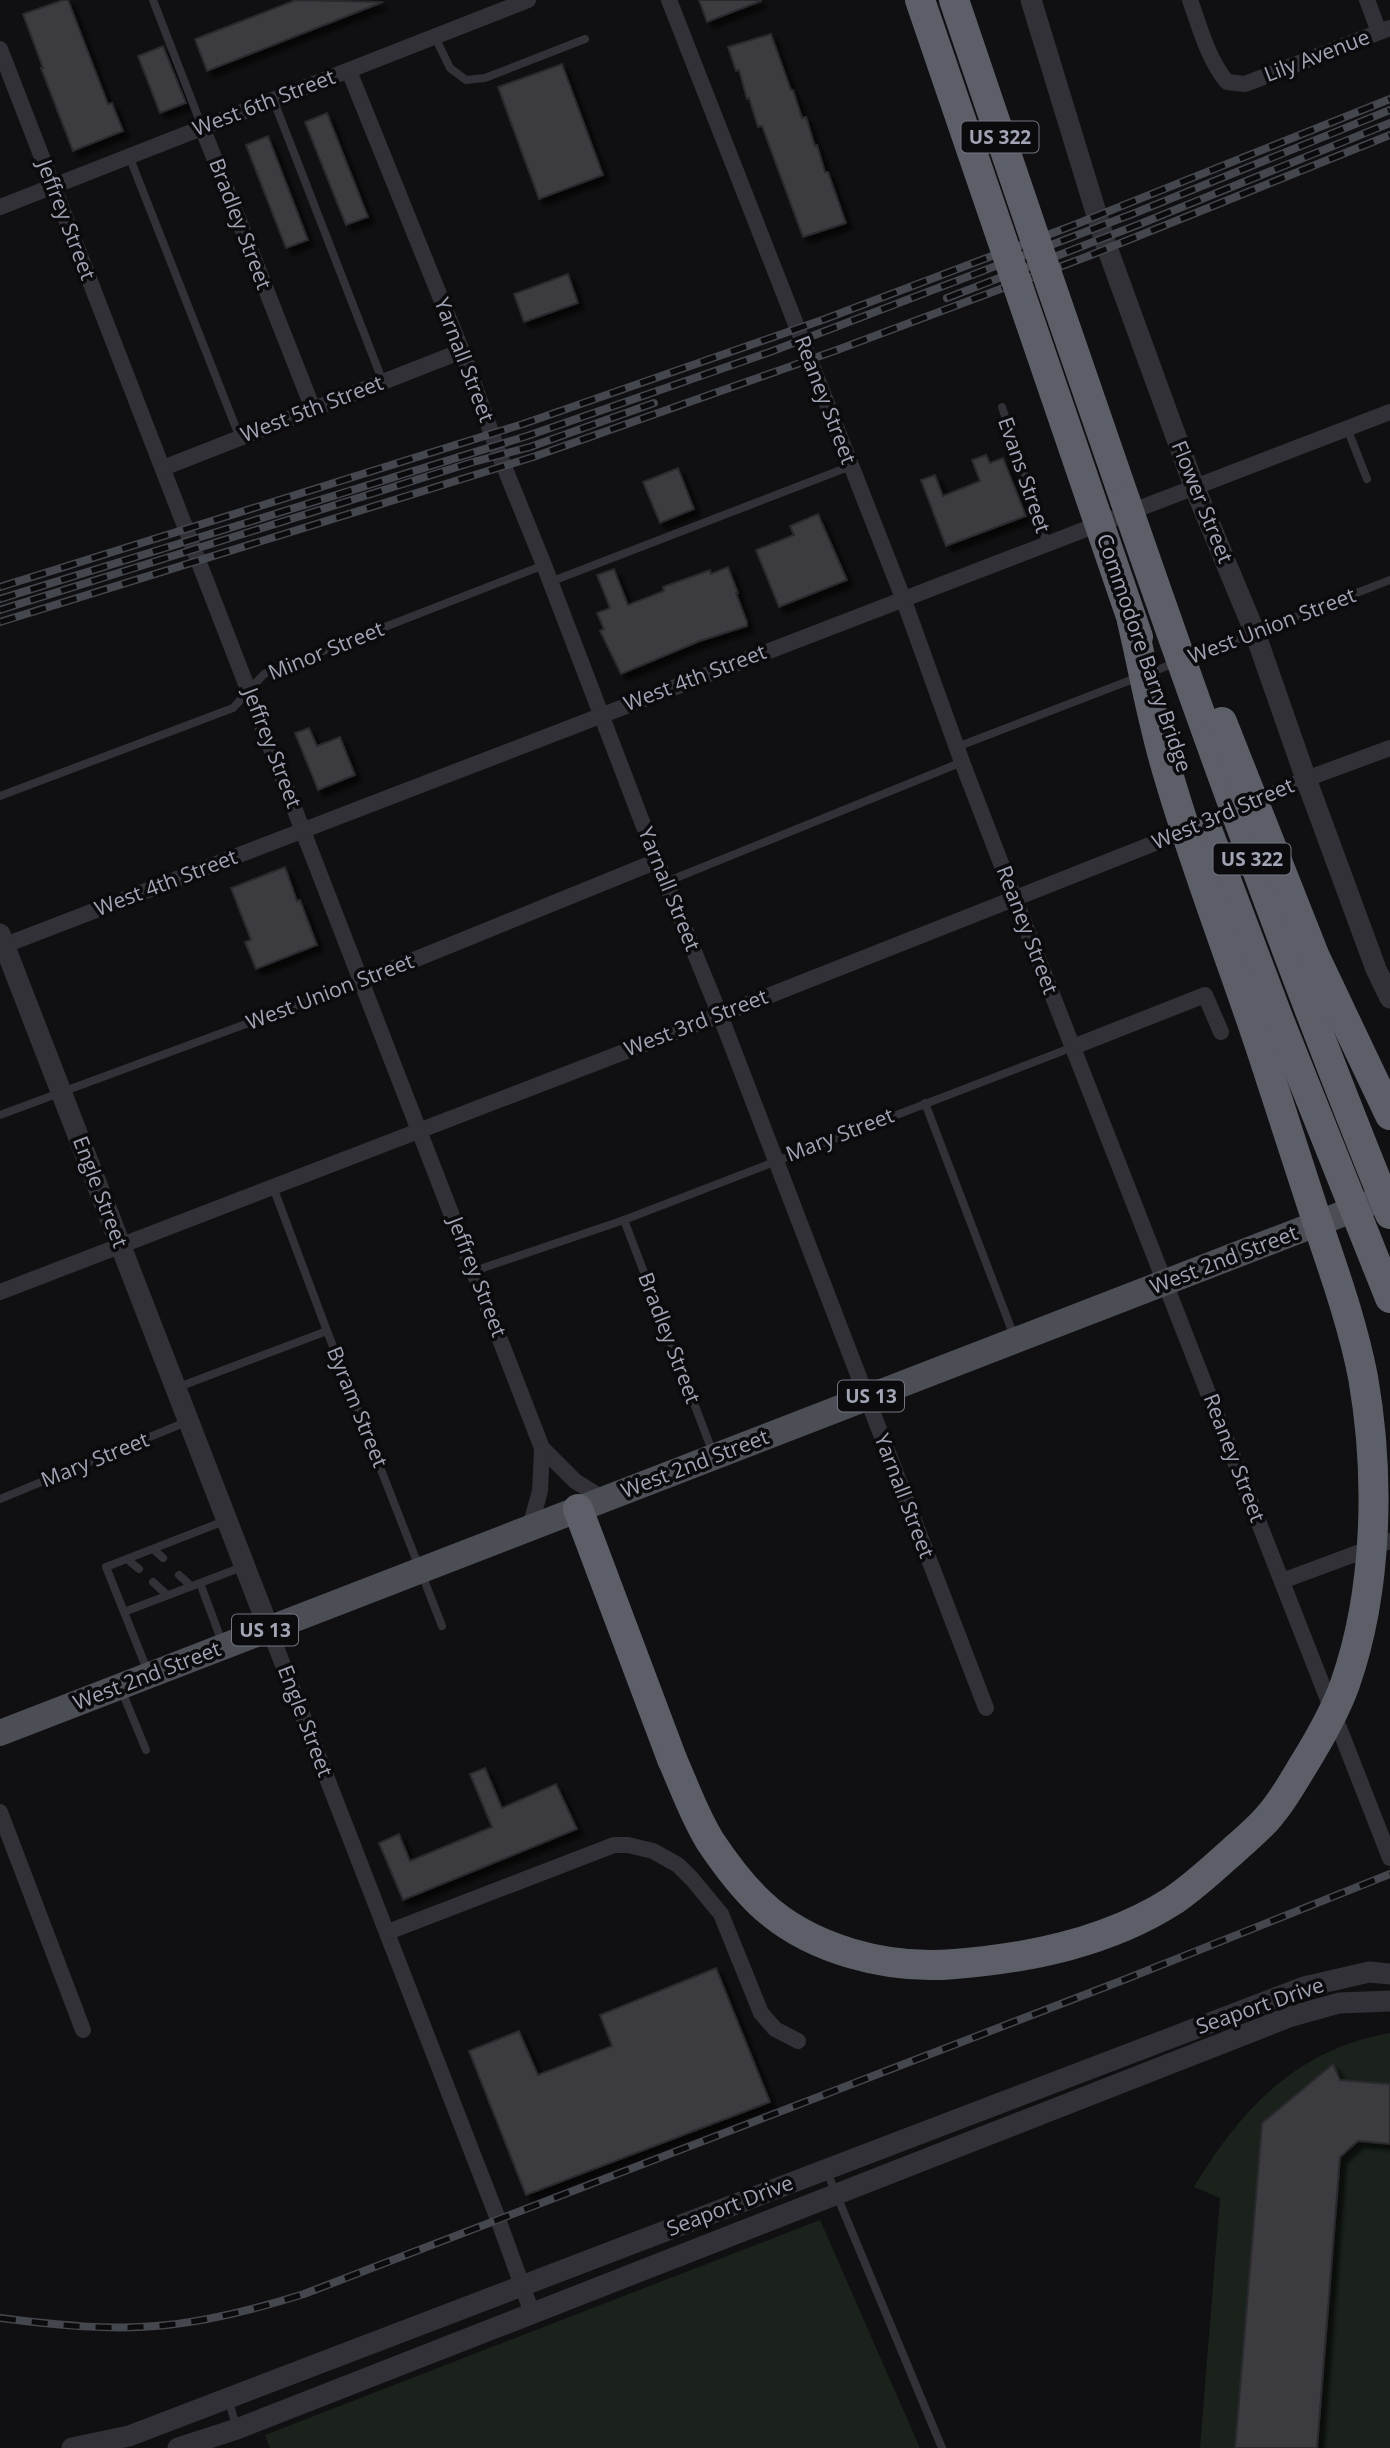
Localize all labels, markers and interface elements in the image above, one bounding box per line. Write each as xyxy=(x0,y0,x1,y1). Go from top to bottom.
street label: Lily Avenue xyxy=(1260,22,1373,88)
street label: West 6th Street xyxy=(188,62,339,142)
road number: US 322 xyxy=(962,122,1038,153)
street label: Jeffrey Street xyxy=(30,154,103,284)
street label: Bradley Street xyxy=(203,154,279,293)
street label: Yarnall Street xyxy=(428,293,502,426)
street label: Reaney Street xyxy=(789,331,863,468)
street label: West 5th Street xyxy=(236,368,387,448)
street label: Evans Street xyxy=(992,413,1058,536)
street label: Flower Street xyxy=(1166,436,1240,567)
street label: Commodore Barry Bridge xyxy=(1091,530,1199,776)
street label: West Union Street xyxy=(1184,580,1359,670)
street label: Minor Street xyxy=(264,614,388,686)
street label: West 4th Street xyxy=(619,637,770,717)
street label: Jeffrey Street xyxy=(236,682,309,812)
street label: West 3rd Street xyxy=(1147,771,1298,856)
street label: Yarnall Street xyxy=(632,823,707,955)
street label: West 4th Street xyxy=(90,842,241,922)
road number: US 322 xyxy=(1214,844,1290,874)
street label: Reaney Street xyxy=(991,861,1065,998)
street label: West Union Street xyxy=(242,946,417,1036)
street label: West 3rd Street xyxy=(620,982,771,1062)
street label: Mary Street xyxy=(782,1101,898,1168)
street label: Engle Street xyxy=(67,1132,135,1251)
street label: Jeffrey Street xyxy=(441,1211,514,1341)
street label: West 2nd Street xyxy=(1146,1218,1301,1300)
street label: Bradley Street xyxy=(632,1268,708,1407)
street label: Byram Street xyxy=(321,1342,395,1471)
road number: US 13 xyxy=(838,1380,904,1412)
street label: Reaney Street xyxy=(1198,1389,1272,1526)
street label: West 2nd Street xyxy=(617,1422,772,1504)
street label: Mary Street xyxy=(37,1425,153,1493)
street label: Yarnall Street xyxy=(868,1429,942,1562)
road number: US 13 xyxy=(232,1614,298,1646)
street label: West 2nd Street xyxy=(69,1634,224,1716)
street label: Engle Street xyxy=(272,1661,340,1780)
street label: Seaport Drive xyxy=(1192,1970,1327,2040)
street label: Seaport Drive xyxy=(662,2168,797,2242)

